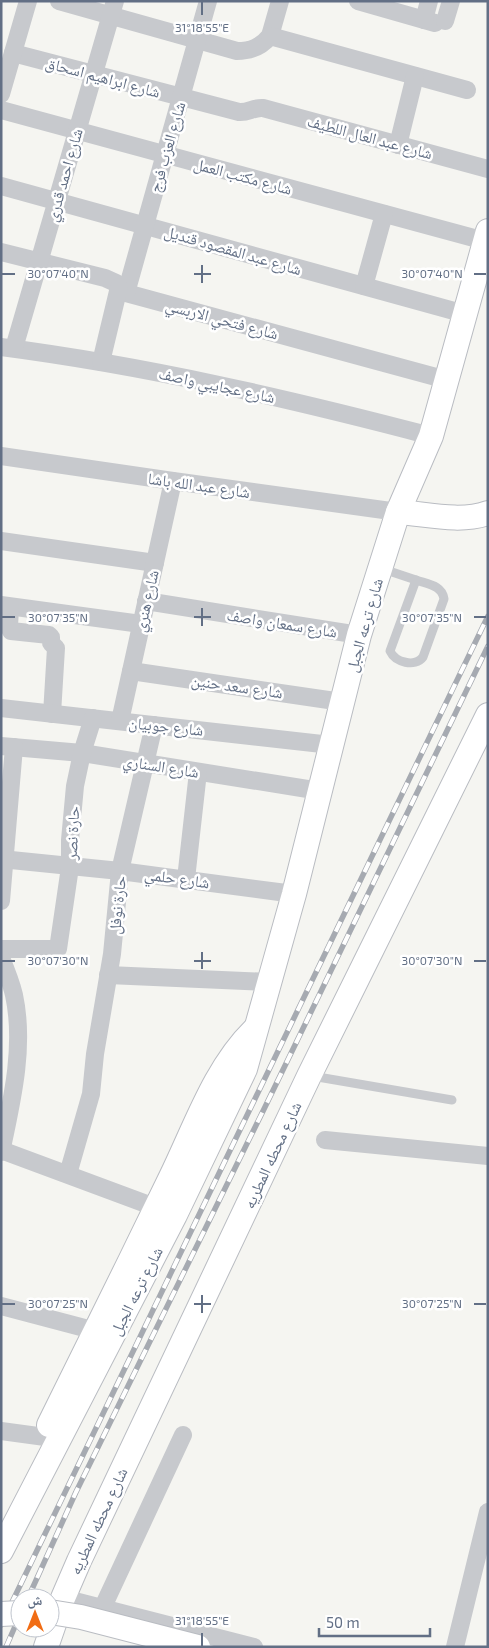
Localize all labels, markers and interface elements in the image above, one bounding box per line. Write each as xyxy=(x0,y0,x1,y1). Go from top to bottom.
text: 31°18'55"E xyxy=(175,20,229,34)
street label: شارع ابراهيم اسحاق xyxy=(43,52,162,103)
street label: شارع العزب فرج xyxy=(144,99,190,195)
street label: شارع عبد العال اللطيف xyxy=(305,111,435,164)
street label: شارع احمد قدري xyxy=(41,126,90,225)
street label: شارع مكتب العمل xyxy=(191,153,294,200)
street label: شارع عبد المقصود قنديل xyxy=(162,221,304,280)
text: 30°07'40"N xyxy=(27,266,89,280)
text: 30°07'40"N xyxy=(401,266,463,280)
street label: شارع فتحي الاربسي xyxy=(163,294,281,347)
street label: شارع عجايبي واصف xyxy=(156,363,277,410)
street label: شارع عبد الله باشا xyxy=(147,468,251,503)
street label: شارع هنري xyxy=(129,568,166,635)
street label: شارع ترعه الجبل xyxy=(341,576,388,675)
street label: شارع سمعان واصف xyxy=(225,604,339,643)
text: 30°07'35"N xyxy=(28,610,88,624)
text: 30°07'35"N xyxy=(402,610,462,624)
street label: شارع سعد حنين xyxy=(190,670,284,703)
street label: شارع جوبيان xyxy=(127,712,204,741)
street label: شارع السناري xyxy=(121,750,200,785)
street label: حارة نصر xyxy=(61,806,83,861)
street label: شارع حلمي xyxy=(143,864,211,896)
street label: حارة نوفل xyxy=(104,875,131,935)
text: 30°07'30"N xyxy=(28,953,88,967)
text: 30°07'30"N xyxy=(402,953,462,967)
street label: شارع محطه المطريه xyxy=(238,1098,306,1212)
street label: شارع ترعه الجبل xyxy=(105,1243,168,1339)
text: 30°07'25"N xyxy=(28,1296,88,1310)
text: 30°07'25"N xyxy=(402,1296,462,1310)
street label: شارع محطه المطريه xyxy=(64,1464,132,1578)
north arrow xyxy=(10,1588,60,1638)
text: ش xyxy=(28,1591,43,1609)
scale bar xyxy=(319,1606,430,1638)
text: 31°18'55"E xyxy=(175,1613,229,1627)
text: 50 m xyxy=(326,1613,360,1631)

